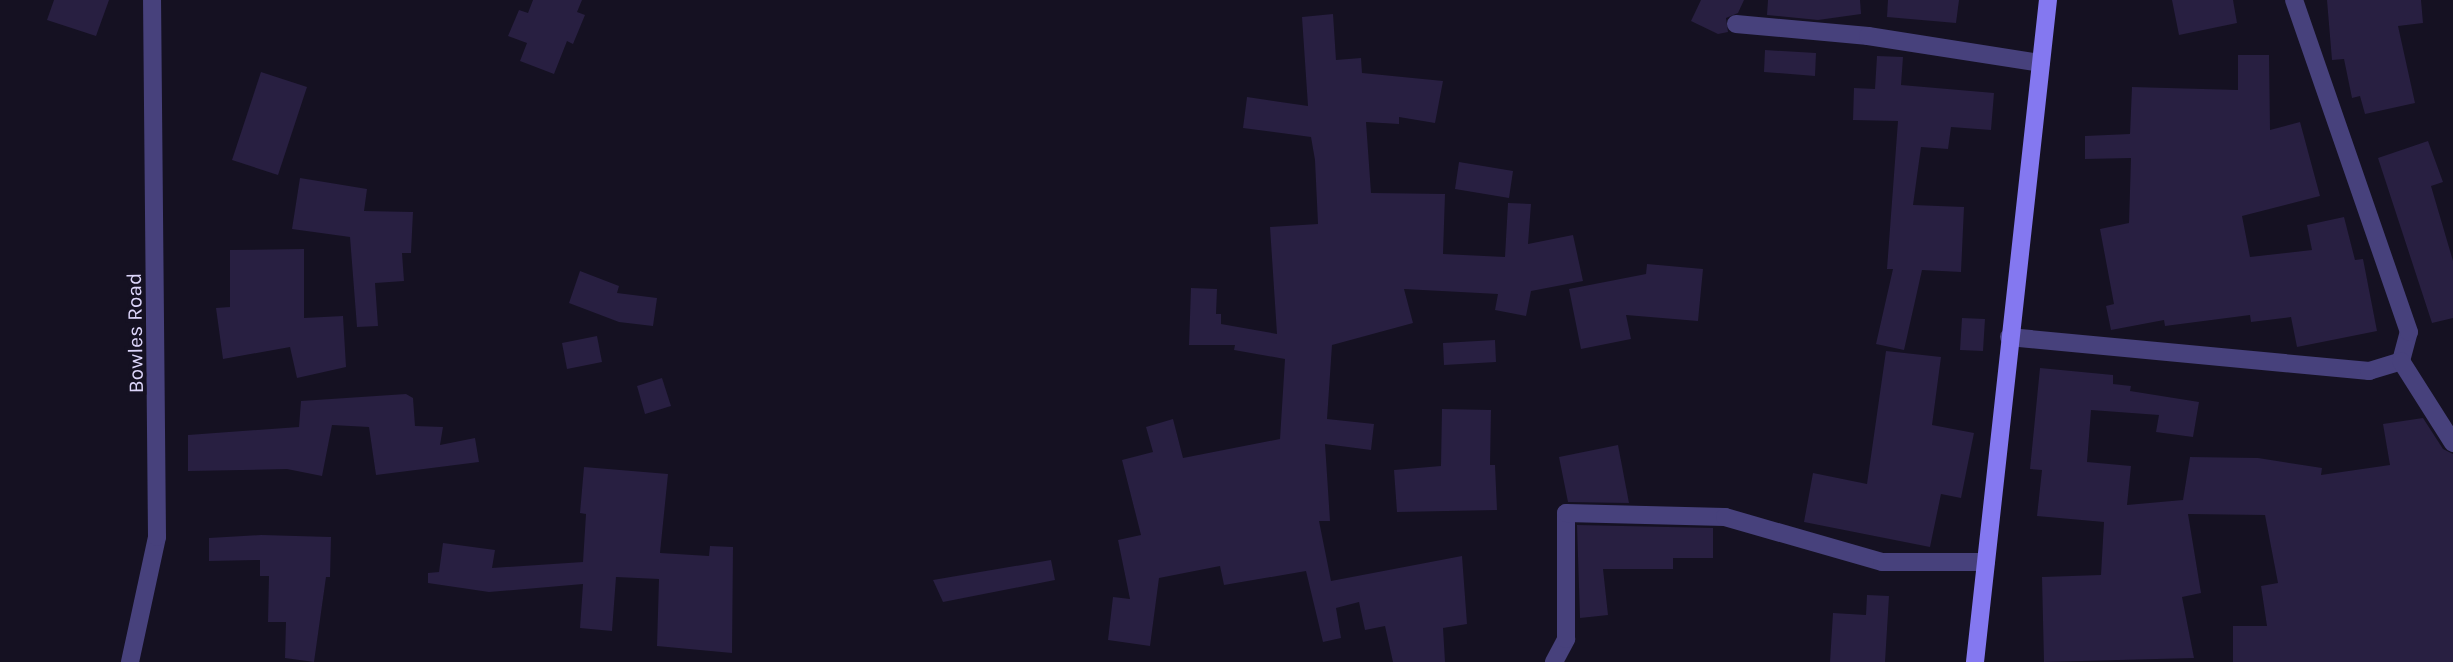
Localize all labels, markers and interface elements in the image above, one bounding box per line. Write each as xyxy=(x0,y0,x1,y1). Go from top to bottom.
street label: Bowles Road xyxy=(121,272,149,394)

